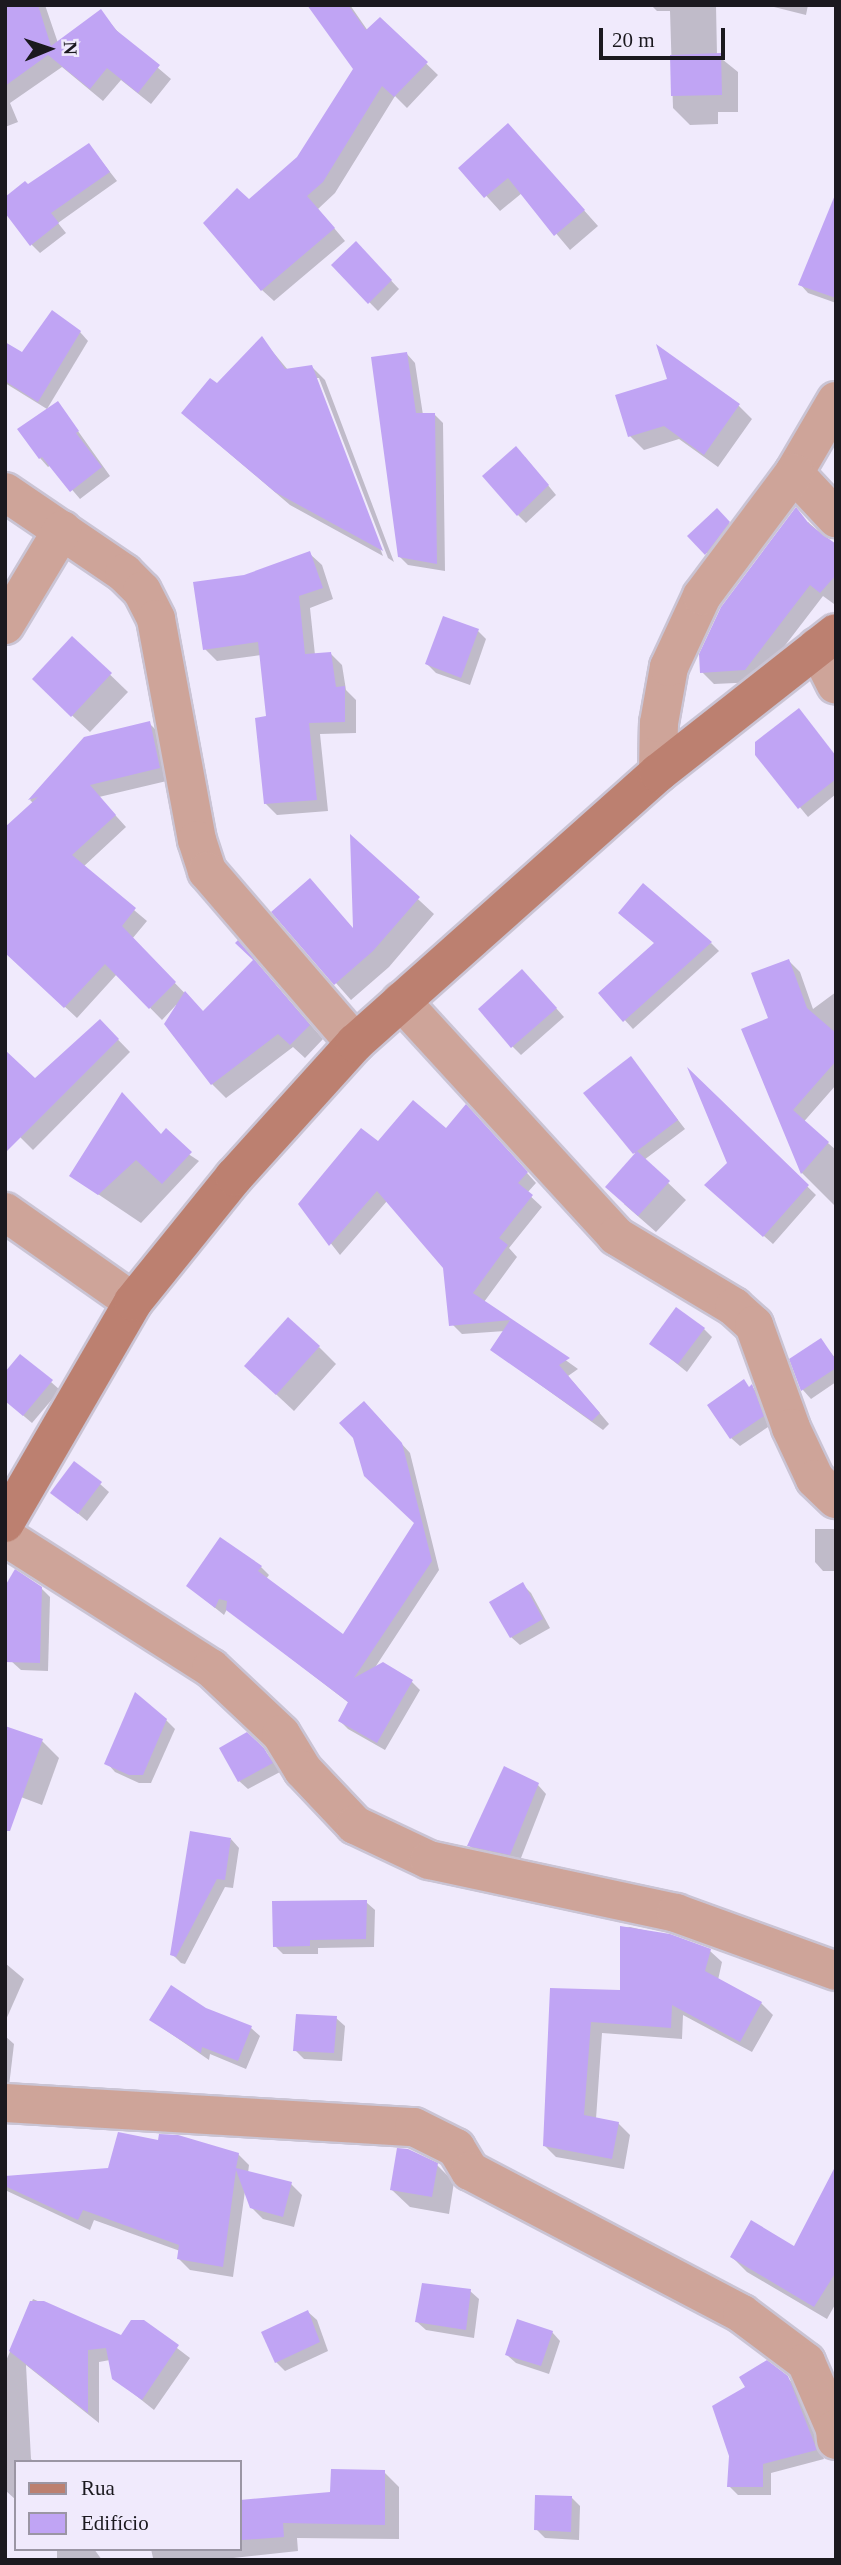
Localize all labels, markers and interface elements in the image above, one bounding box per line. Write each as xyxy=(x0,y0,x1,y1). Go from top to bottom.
north arrow xyxy=(14,14,84,84)
scale bar xyxy=(603,14,729,58)
text: 20 m xyxy=(612,28,655,52)
text: N xyxy=(60,41,81,55)
legend xyxy=(14,2460,242,2551)
text: Rua xyxy=(81,2476,115,2500)
text: Edifício xyxy=(81,2511,149,2535)

